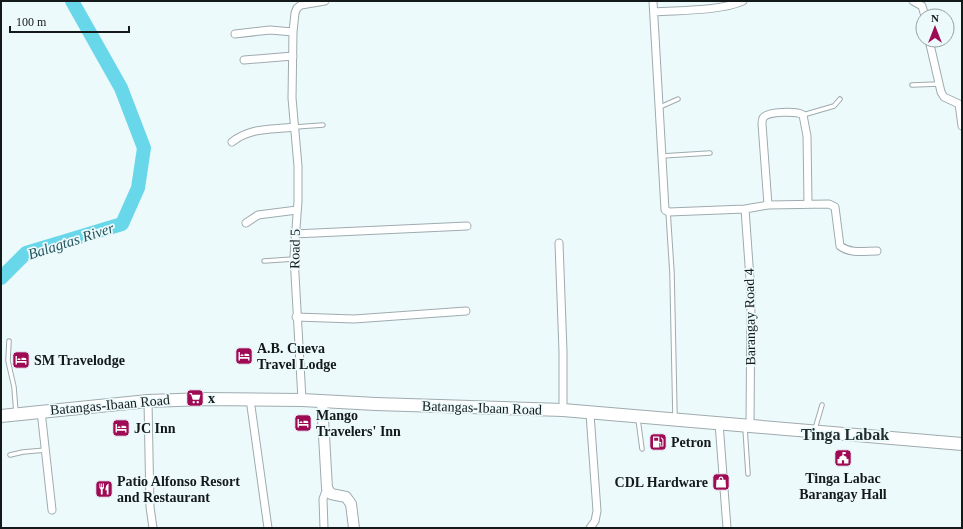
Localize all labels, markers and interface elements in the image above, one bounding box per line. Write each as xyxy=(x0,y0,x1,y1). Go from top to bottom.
scale bar xyxy=(10,8,129,34)
north arrow xyxy=(915,8,955,48)
text: N xyxy=(931,12,939,24)
text: 100 m xyxy=(16,15,47,29)
water label: Balagtas River xyxy=(26,220,116,262)
street label: Road 5 xyxy=(287,229,303,269)
street label: Barangay Road 4 xyxy=(742,268,758,366)
place label: A.B. Cueva Travel Lodge xyxy=(257,341,336,372)
hotel icon: A.B. Cueva Travel Lodge xyxy=(234,346,254,366)
hotel icon: SM Travelodge xyxy=(11,350,31,370)
place label: SM Travelodge xyxy=(34,353,125,368)
supermarket icon: x xyxy=(185,388,205,408)
place label: x xyxy=(208,391,215,406)
street label: Batangas-Ibaan Road xyxy=(50,392,170,418)
street label: Batangas-Ibaan Road xyxy=(422,398,542,418)
place label: Mango Travelers' Inn xyxy=(316,408,401,439)
hotel icon: Mango Travelers' Inn xyxy=(293,413,313,433)
hotel icon: JC Inn xyxy=(111,418,131,438)
place label: JC Inn xyxy=(134,421,176,436)
district label: Tinga Labak xyxy=(801,426,889,444)
fuel station icon: Petron xyxy=(648,432,668,452)
place label: Petron xyxy=(671,435,711,450)
public building icon: Tinga Labac Barangay Hall xyxy=(833,448,853,468)
place label: Tinga Labac Barangay Hall xyxy=(799,471,887,502)
shop icon: CDL Hardware xyxy=(711,472,731,492)
place label: Patio Alfonso Resort and Restaurant xyxy=(117,474,240,505)
place label: CDL Hardware xyxy=(615,475,708,490)
restaurant icon: Patio Alfonso Resort and Restaurant xyxy=(94,479,114,499)

